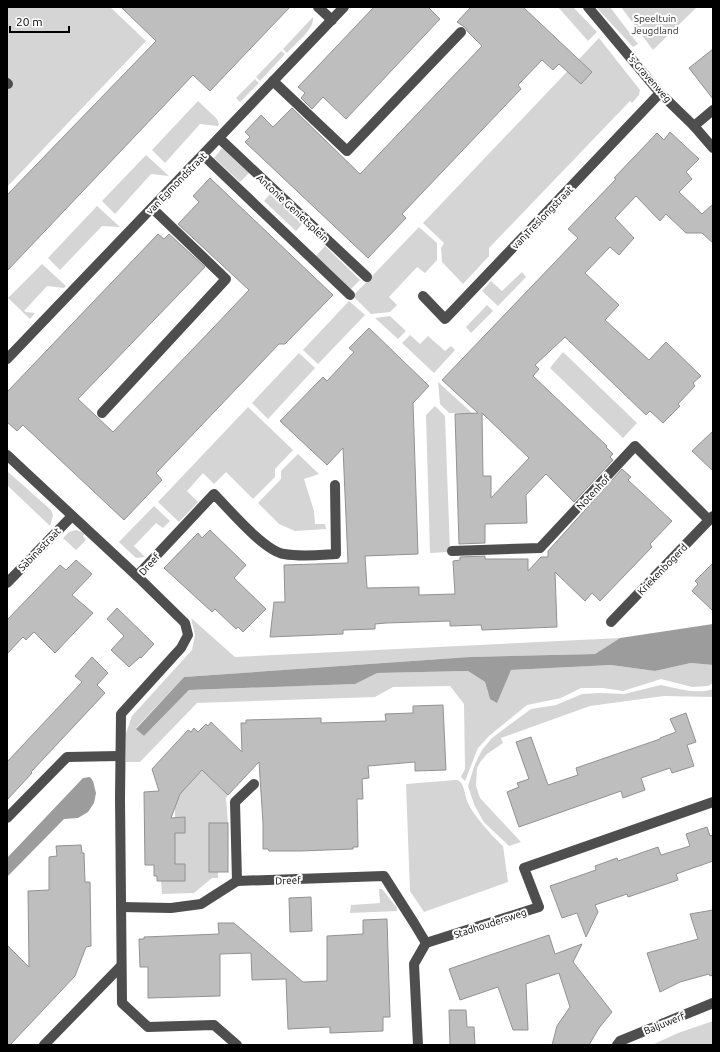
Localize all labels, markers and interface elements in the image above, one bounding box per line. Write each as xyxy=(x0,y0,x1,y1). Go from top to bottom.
scale bar xyxy=(10,8,69,34)
park label: Speeltuin Jeugdland xyxy=(631,13,679,36)
text: 20 m xyxy=(16,15,43,28)
street label: 's-Gravenweg xyxy=(626,52,674,105)
street label: van Egmondstraat xyxy=(144,150,209,217)
street label: Antonie Genietsplein xyxy=(254,172,331,244)
street label: van Treslongstraat xyxy=(510,184,575,251)
street label: Notenhof xyxy=(575,473,612,512)
street label: Sabinastraat xyxy=(16,525,63,573)
street label: Kriekenbogerd xyxy=(635,541,690,597)
street label: Dreef xyxy=(137,551,162,578)
street label: Dreef xyxy=(275,875,301,886)
street label: Stadhoudersweg xyxy=(452,907,528,940)
street label: Baljuwerf xyxy=(642,1010,686,1037)

